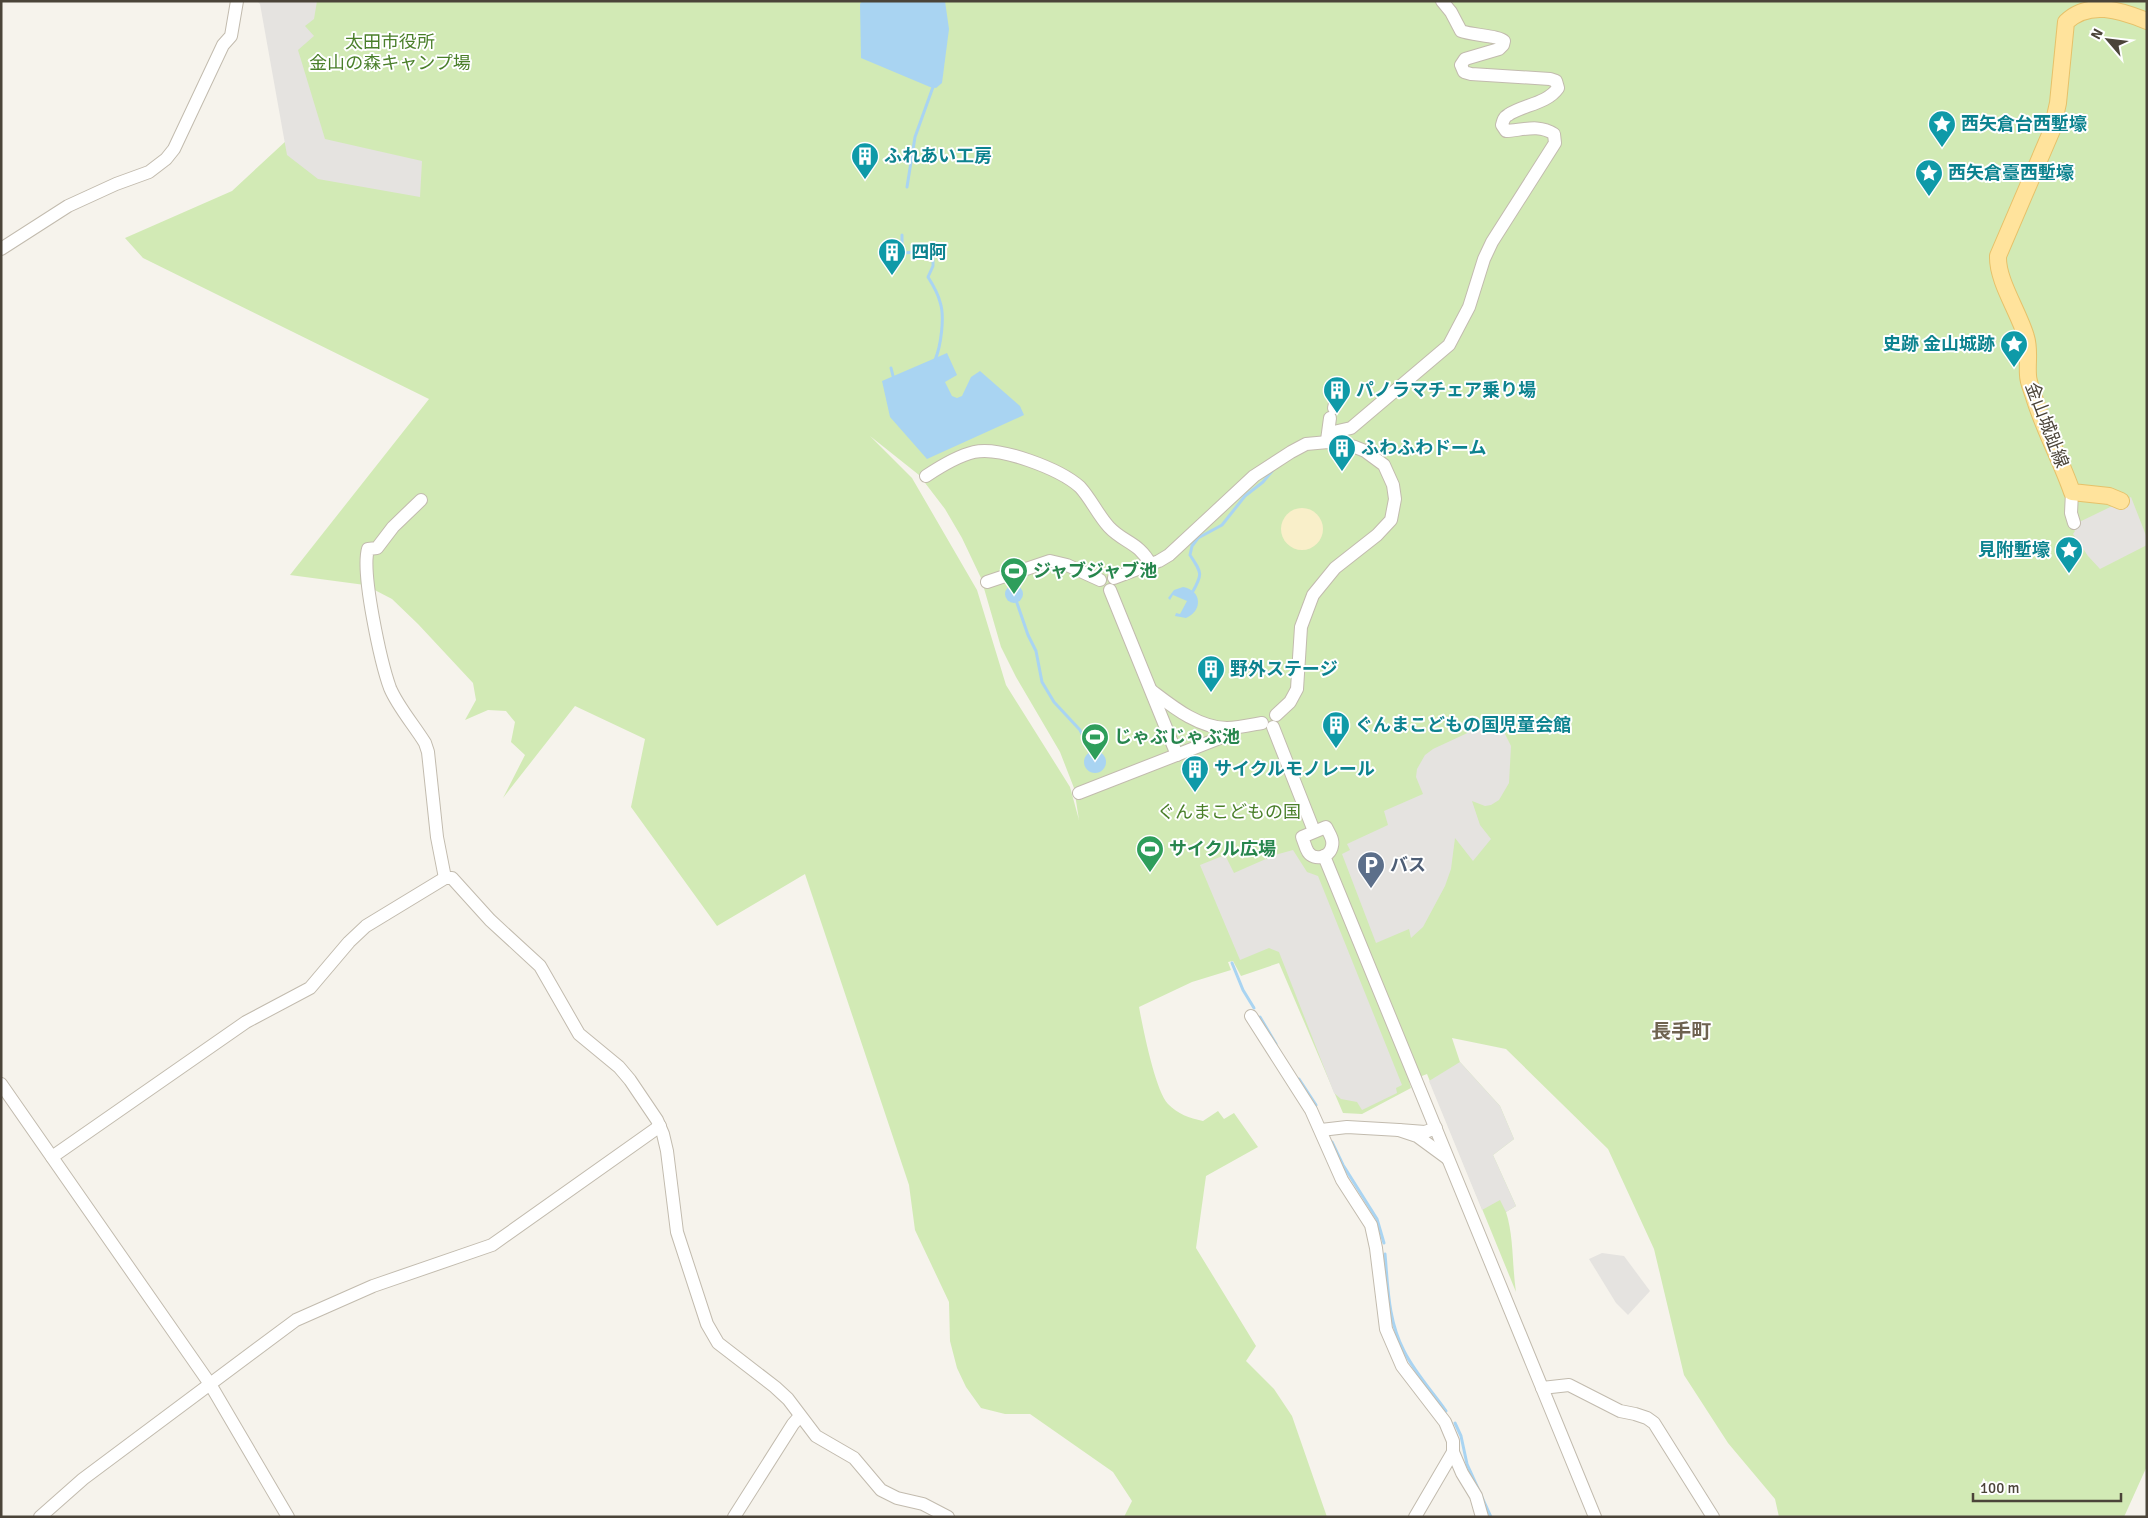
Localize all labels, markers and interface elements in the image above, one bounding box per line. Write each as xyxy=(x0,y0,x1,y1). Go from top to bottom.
north arrow xyxy=(2083,15,2133,65)
text: N xyxy=(2087,26,2107,42)
park label: 太田市役所 金山の森キャンプ場 xyxy=(309,31,471,74)
place icon: 西矢倉台西塹壕 xyxy=(1927,109,1957,148)
place label: 西矢倉台西塹壕 xyxy=(1961,113,2087,135)
building icon: ふれあい工房 xyxy=(850,141,880,180)
place label: ふれあい工房 xyxy=(884,145,992,167)
place icon: 西矢倉臺西塹壕 xyxy=(1914,158,1944,197)
place label: 西矢倉臺西塹壕 xyxy=(1948,162,2074,184)
building icon: 四阿 xyxy=(877,237,907,276)
place label: 四阿 xyxy=(911,241,947,263)
place icon: 史跡 金山城跡 xyxy=(1999,329,2029,368)
place label: 史跡 金山城跡 xyxy=(1883,333,1995,355)
building icon: パノラマチェア乗り場 xyxy=(1322,375,1352,414)
place label: パノラマチェア乗り場 xyxy=(1356,379,1536,401)
street label: 金山城趾線 xyxy=(2021,379,2073,471)
building icon: ふわふわドーム xyxy=(1327,433,1357,472)
place label: ふわふわドーム xyxy=(1361,437,1486,459)
place icon: 見附塹壕 xyxy=(2054,535,2084,574)
place label: 見附塹壕 xyxy=(1978,539,2050,561)
sports icon: ジャブジャブ池 xyxy=(999,556,1029,595)
place label: ジャブジャブ池 xyxy=(1033,560,1157,582)
building icon: 野外ステージ xyxy=(1196,654,1226,693)
place label: 野外ステージ xyxy=(1230,658,1338,680)
building icon: ぐんまこどもの国児童会館 xyxy=(1321,710,1351,749)
place label: ぐんまこどもの国児童会館 xyxy=(1355,714,1571,736)
sports icon: じゃぶじゃぶ池 xyxy=(1080,722,1110,761)
place label: じゃぶじゃぶ池 xyxy=(1114,726,1240,748)
building icon: サイクルモノレール xyxy=(1180,754,1210,793)
place label: サイクルモノレール xyxy=(1214,758,1375,780)
park label: ぐんまこどもの国 xyxy=(1157,801,1301,823)
sports icon: サイクル広場 xyxy=(1135,834,1165,873)
place label: サイクル広場 xyxy=(1169,838,1276,860)
parking icon: バス xyxy=(1356,850,1386,889)
place label: バス xyxy=(1390,854,1426,876)
district label: 長手町 xyxy=(1651,1019,1711,1044)
scale bar xyxy=(1973,1470,2120,1502)
text: 100 m xyxy=(1980,1479,2020,1497)

